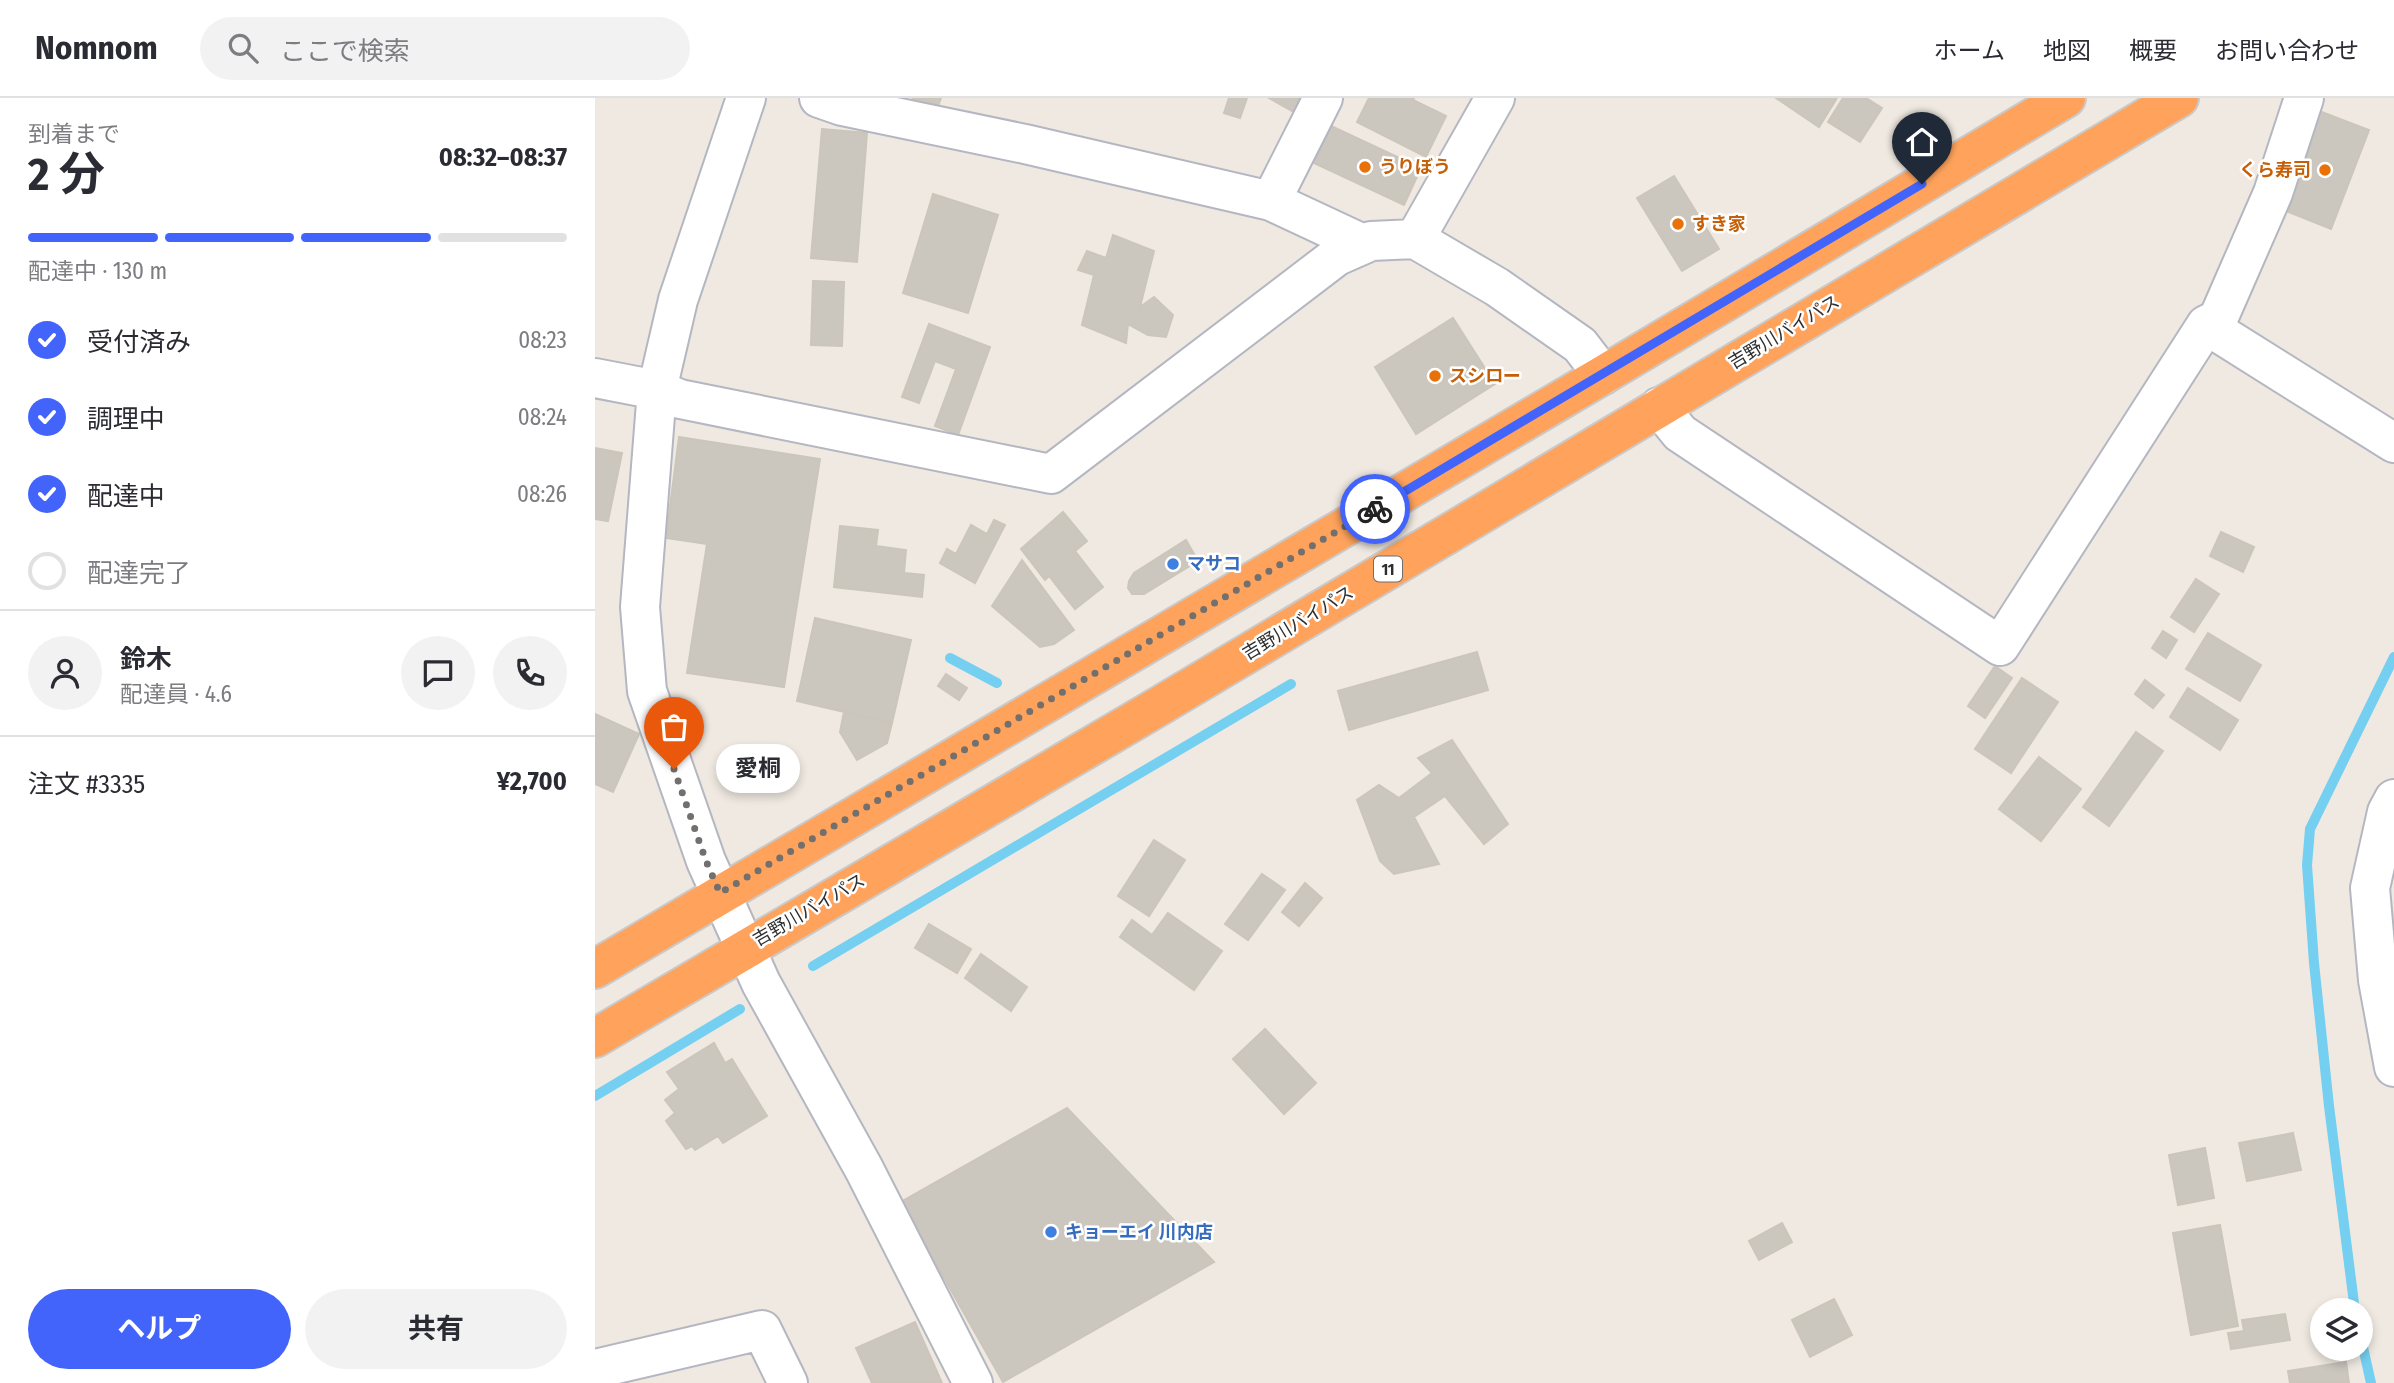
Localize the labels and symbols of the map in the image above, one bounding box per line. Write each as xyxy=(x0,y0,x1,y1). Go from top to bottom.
pin xyxy=(1892,112,1952,184)
place label: うりぼう xyxy=(1379,156,1451,178)
marker: うりぼう xyxy=(1357,159,1373,175)
place label: くら寿司 xyxy=(2239,159,2311,181)
marker: くら寿司 xyxy=(2317,162,2333,178)
place label: すき家 xyxy=(1692,213,1746,235)
marker: すき家 xyxy=(1670,216,1686,232)
street label: 吉野川バイパス xyxy=(1724,290,1844,374)
place label: スシロー xyxy=(1449,365,1521,387)
marker: スシロー xyxy=(1427,368,1443,384)
courier xyxy=(1340,474,1410,544)
place label: マサコ xyxy=(1187,553,1241,575)
marker: マサコ xyxy=(1165,556,1181,572)
road number: 11 xyxy=(1374,556,1402,582)
street label: 吉野川バイパス xyxy=(1238,581,1358,665)
pin xyxy=(644,697,704,769)
callout: 愛桐 xyxy=(716,744,800,794)
street label: 吉野川バイパス xyxy=(749,869,869,951)
place label: キョーエイ 川内店 xyxy=(1065,1221,1213,1243)
marker: キョーエイ 川内店 xyxy=(1043,1224,1059,1240)

